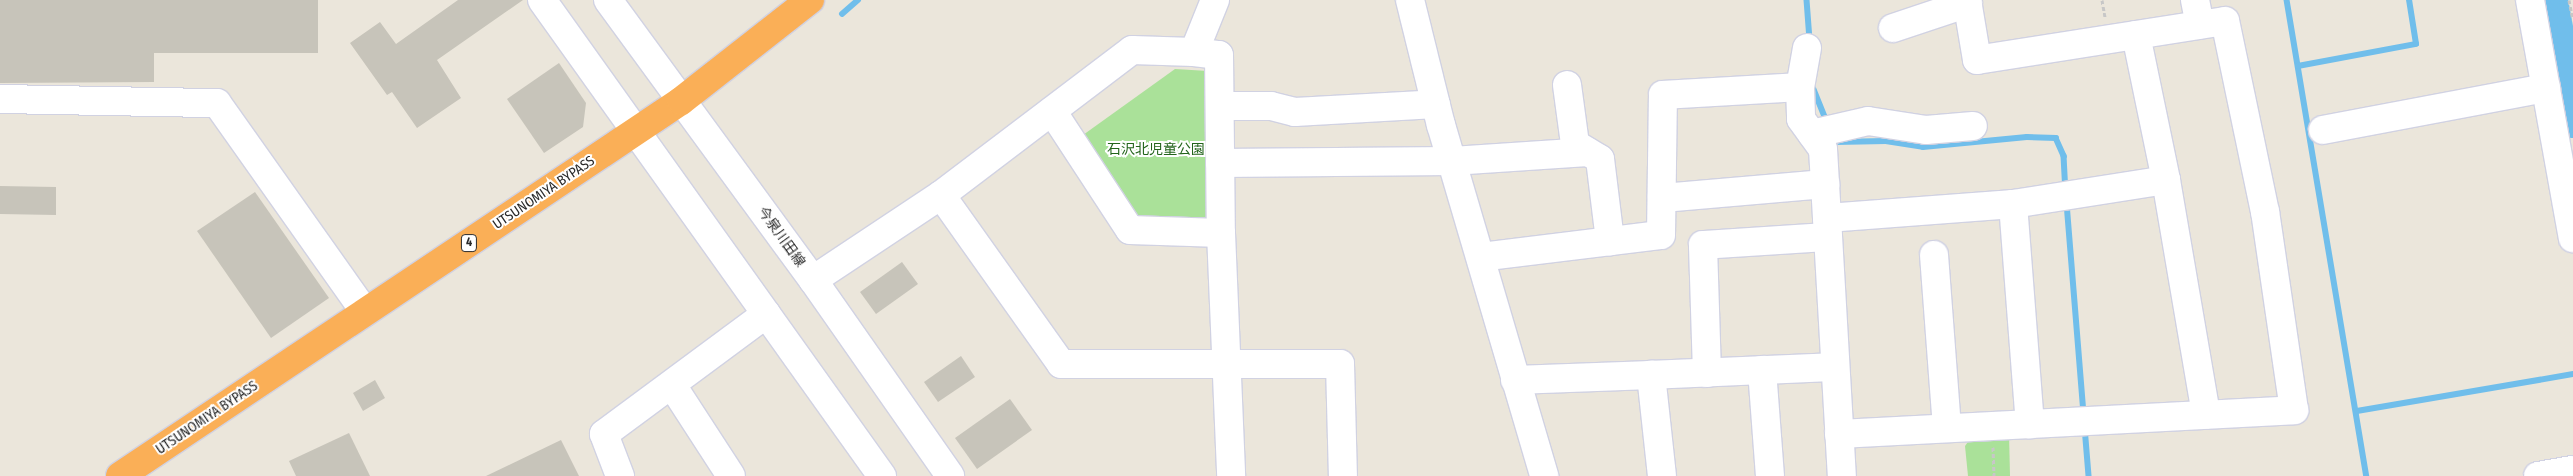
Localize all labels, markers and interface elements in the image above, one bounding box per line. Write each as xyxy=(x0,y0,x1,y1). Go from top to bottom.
park label: 石沢北児童公園 xyxy=(1107,142,1205,158)
street label: UTSUNOMIYA BYPASS xyxy=(490,153,598,233)
street label: 今泉川田線 xyxy=(754,204,808,270)
road number: 4 xyxy=(460,234,478,252)
street label: UTSUNOMIYA BYPASS xyxy=(153,378,261,458)

